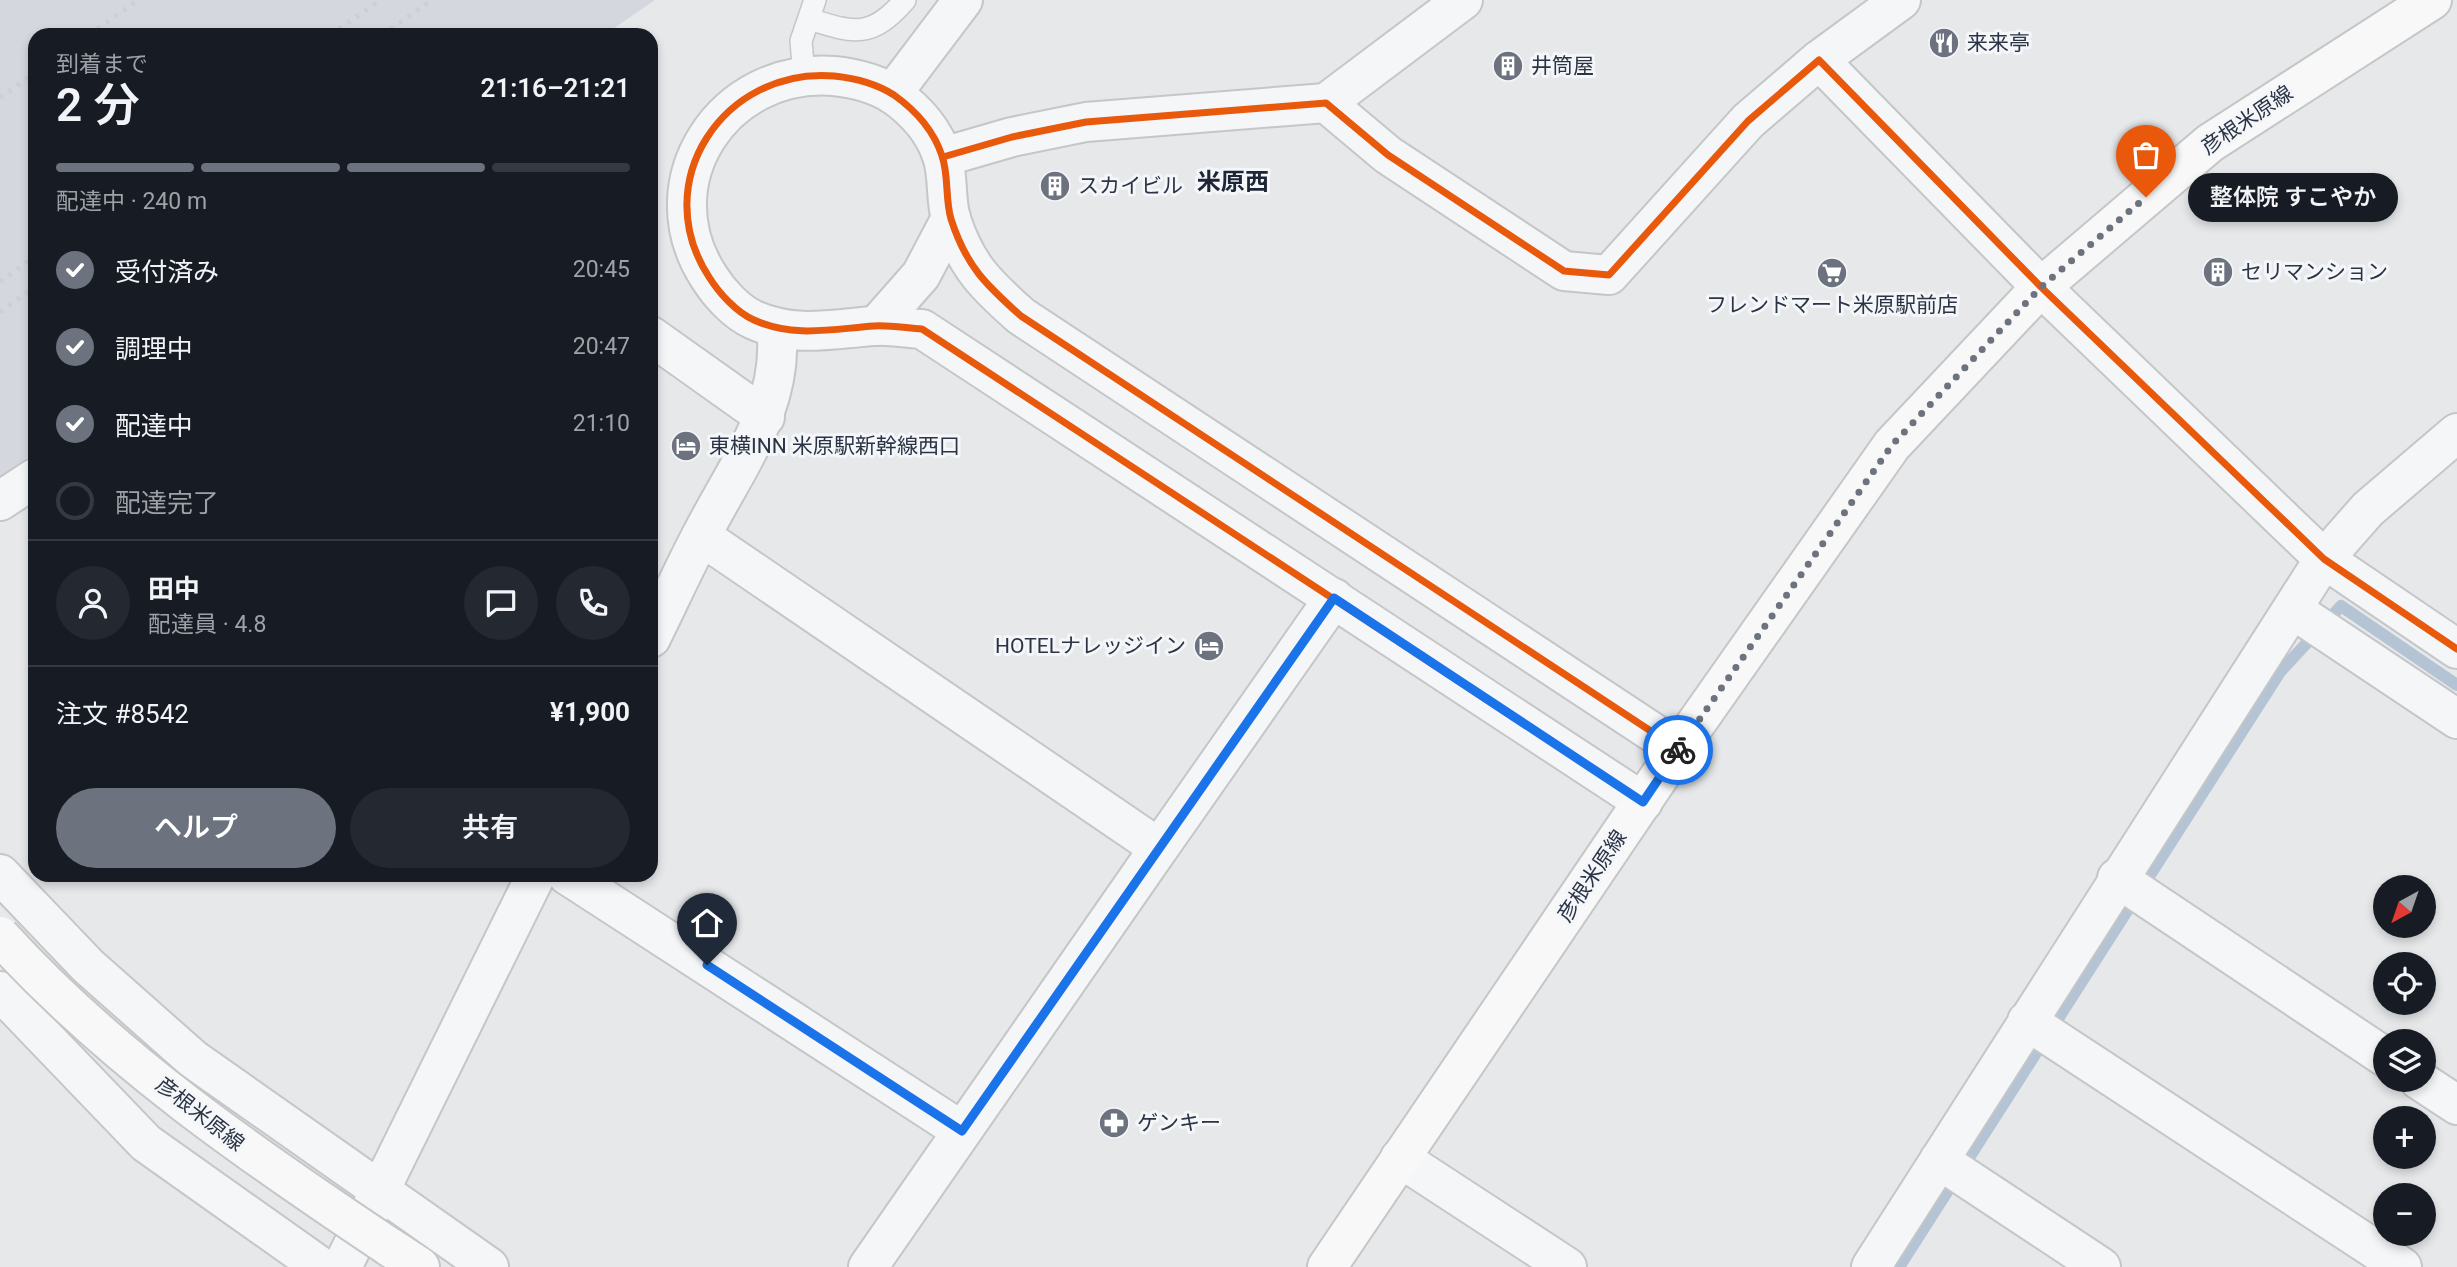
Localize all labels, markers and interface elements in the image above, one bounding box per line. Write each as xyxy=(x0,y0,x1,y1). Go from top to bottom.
restaurant icon: 来来亭 xyxy=(1927,26,1961,60)
place label: 来来亭 xyxy=(1967,31,2030,55)
building icon: 井筒屋 xyxy=(1491,49,1525,83)
text: 到着まで xyxy=(56,51,148,78)
place label: 井筒屋 xyxy=(1531,54,1594,78)
text: 21:16–21:21 xyxy=(480,73,630,103)
text: 2 分 xyxy=(56,78,140,132)
street label: 彦根米原線 xyxy=(2197,81,2297,159)
pin xyxy=(2116,125,2176,197)
icon: bag xyxy=(2127,136,2165,174)
district label: 米原西 xyxy=(1197,168,1269,196)
building icon: スカイビル xyxy=(1038,169,1072,203)
callout: 整体院 すこやか xyxy=(2188,172,2398,222)
place label: スカイビル xyxy=(1078,174,1183,198)
text: 整体院 すこやか xyxy=(2210,184,2376,211)
text: 配達中 · 240 m xyxy=(56,188,207,215)
icon: check xyxy=(56,251,94,289)
building icon: セリマンション xyxy=(2201,255,2235,289)
text: 20:45 xyxy=(573,256,630,283)
supermarket icon: フレンドマート米原駅前店 xyxy=(1815,256,1849,290)
text: 受付済み xyxy=(115,257,219,287)
place label: セリマンション xyxy=(2241,260,2388,284)
place label: フレンドマート米原駅前店 xyxy=(1706,293,1958,317)
icon: check xyxy=(56,328,94,366)
text: 20:47 xyxy=(573,333,630,360)
text: 調理中 xyxy=(115,334,193,364)
icon: check xyxy=(56,405,94,443)
text: 21:10 xyxy=(573,410,630,437)
text: 配達中 xyxy=(115,411,193,441)
hotel icon: 東横INN 米原駅新幹線西口 xyxy=(669,429,703,463)
place label: 東横INN 米原駅新幹線西口 xyxy=(709,434,960,458)
text: 配達完了 xyxy=(115,488,219,518)
button: person xyxy=(56,566,130,640)
button: chat xyxy=(464,566,538,640)
button: phone xyxy=(556,566,630,640)
text: 田中 xyxy=(148,574,200,604)
text: 配達員 · 4.8 xyxy=(148,611,266,638)
hotel icon: HOTELナレッジイン xyxy=(1192,629,1226,663)
place label: HOTELナレッジイン xyxy=(995,634,1186,658)
text: ¥1,900 xyxy=(550,697,630,727)
text: 注文 #8542 xyxy=(56,699,189,729)
courier xyxy=(1643,715,1713,785)
icon: bike xyxy=(1659,731,1697,769)
button: ヘルプ xyxy=(56,788,336,868)
button: 共有 xyxy=(350,788,630,868)
street label: 彦根米原線 xyxy=(1553,826,1631,926)
north arrow xyxy=(2373,875,2436,938)
map controls xyxy=(2373,875,2436,1246)
pin xyxy=(677,893,737,965)
icon: home xyxy=(688,904,726,942)
button: locate xyxy=(2373,952,2436,1015)
button: layers xyxy=(2373,1029,2436,1092)
street label: 彦根米原線 xyxy=(151,1072,249,1156)
pharmacy icon: ゲンキー xyxy=(1097,1106,1131,1140)
button: + xyxy=(2373,1106,2436,1169)
place label: ゲンキー xyxy=(1137,1111,1221,1135)
button: − xyxy=(2373,1183,2436,1246)

